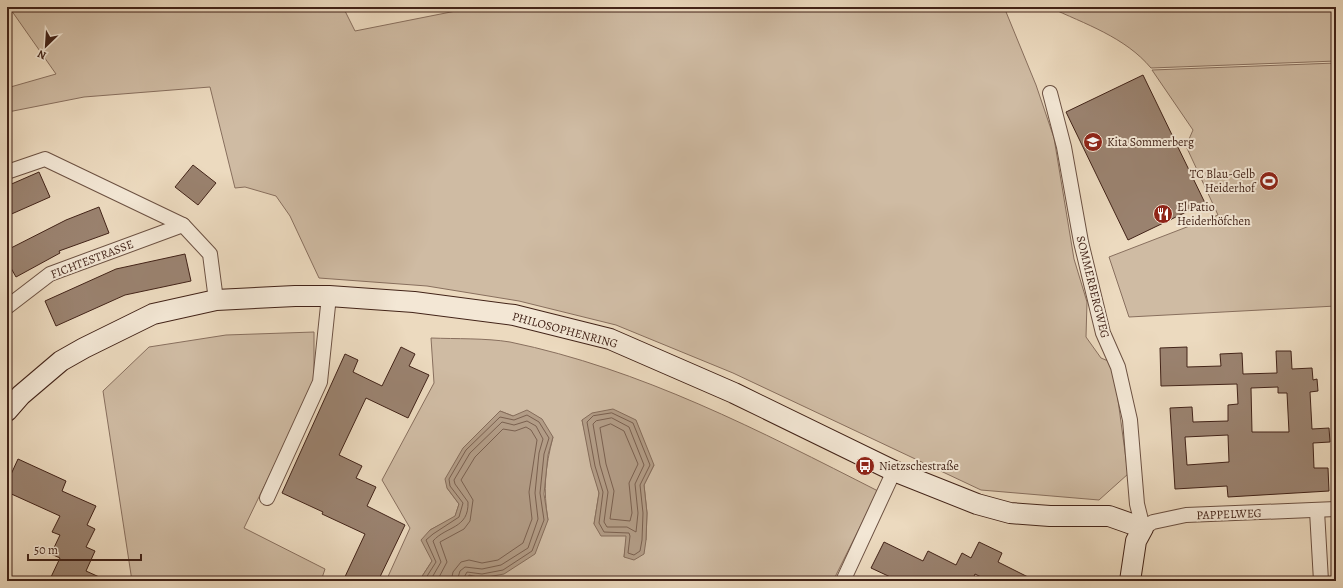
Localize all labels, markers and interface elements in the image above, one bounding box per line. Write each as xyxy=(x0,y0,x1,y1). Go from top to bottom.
north arrow xyxy=(26,26,66,66)
text: N xyxy=(35,46,49,63)
school or university icon: Kita Sommerberg xyxy=(1082,131,1104,153)
place label: Kita Sommerberg xyxy=(1107,134,1194,150)
place label: TC Blau-Gelb Heiderhof xyxy=(1190,166,1257,196)
sports icon: TC Blau-Gelb Heiderhof xyxy=(1258,170,1280,192)
place label: El Patio Heiderhöfchen xyxy=(1177,199,1251,229)
restaurant icon: El Patio Heiderhöfchen xyxy=(1152,203,1174,225)
street label: SOMMERBERGWEG xyxy=(1073,234,1113,340)
street label: FICHTESTRASSE xyxy=(48,236,136,282)
street label: PHILOSOPHENRING xyxy=(510,308,620,352)
bus stop icon: Nietzschestraße xyxy=(854,455,876,477)
place label: Nietzschestraße xyxy=(879,458,959,474)
street label: PAPPELWEG xyxy=(1196,505,1262,523)
scale bar xyxy=(28,536,141,562)
text: 50 m xyxy=(34,542,58,558)

